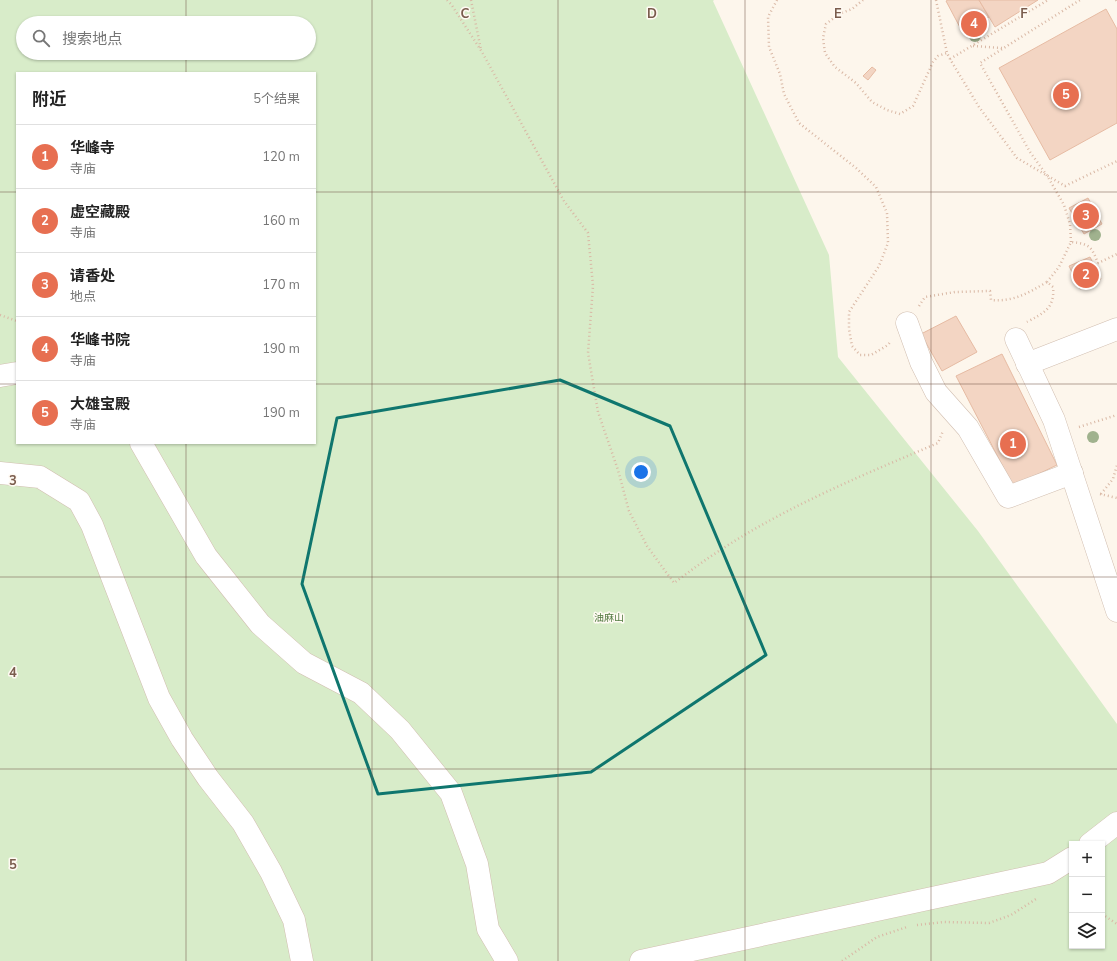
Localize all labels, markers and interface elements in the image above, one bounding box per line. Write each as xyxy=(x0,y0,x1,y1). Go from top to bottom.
text: C xyxy=(461,5,470,23)
text: D xyxy=(647,5,657,23)
text: E xyxy=(834,5,842,23)
text: F xyxy=(1020,5,1028,23)
pin: 4 xyxy=(961,9,987,39)
search box xyxy=(16,16,316,60)
icon: search xyxy=(30,27,52,49)
text: 搜索地点 xyxy=(62,29,122,49)
pin: 5 xyxy=(1053,80,1079,110)
text: 附近 xyxy=(32,88,66,111)
text: 5个结果 xyxy=(253,90,300,108)
text: 华峰寺 xyxy=(70,138,115,158)
text: 1 xyxy=(41,148,49,166)
text: 120 m xyxy=(262,148,300,166)
text: 寺庙 xyxy=(70,160,96,178)
pin: 3 xyxy=(1073,201,1099,231)
text: 虚空藏殿 xyxy=(70,202,130,222)
text: 2 xyxy=(41,212,49,230)
text: 160 m xyxy=(262,212,300,230)
text: 寺庙 xyxy=(70,224,96,242)
pin: 2 xyxy=(1073,260,1099,290)
text: 请香处 xyxy=(70,266,115,286)
text: 3 xyxy=(41,276,49,294)
text: 170 m xyxy=(262,276,300,294)
text: 地点 xyxy=(70,288,96,306)
text: 华峰书院 xyxy=(70,330,130,350)
text: 4 xyxy=(41,340,49,358)
text: 190 m xyxy=(262,340,300,358)
text: 寺庙 xyxy=(70,352,96,370)
text: 大雄宝殿 xyxy=(70,394,130,414)
text: 5 xyxy=(41,404,49,422)
text: 190 m xyxy=(262,404,300,422)
text: 寺庙 xyxy=(70,416,96,434)
pin: 1 xyxy=(1000,429,1026,459)
your location xyxy=(631,462,651,482)
text: 3 xyxy=(9,472,17,490)
park label: 油麻山 xyxy=(594,611,624,625)
text: 4 xyxy=(9,664,17,682)
map controls xyxy=(1069,841,1105,949)
button: + xyxy=(1069,841,1105,877)
text: 5 xyxy=(9,856,17,874)
button: − xyxy=(1069,877,1105,913)
button: layers xyxy=(1069,913,1105,949)

